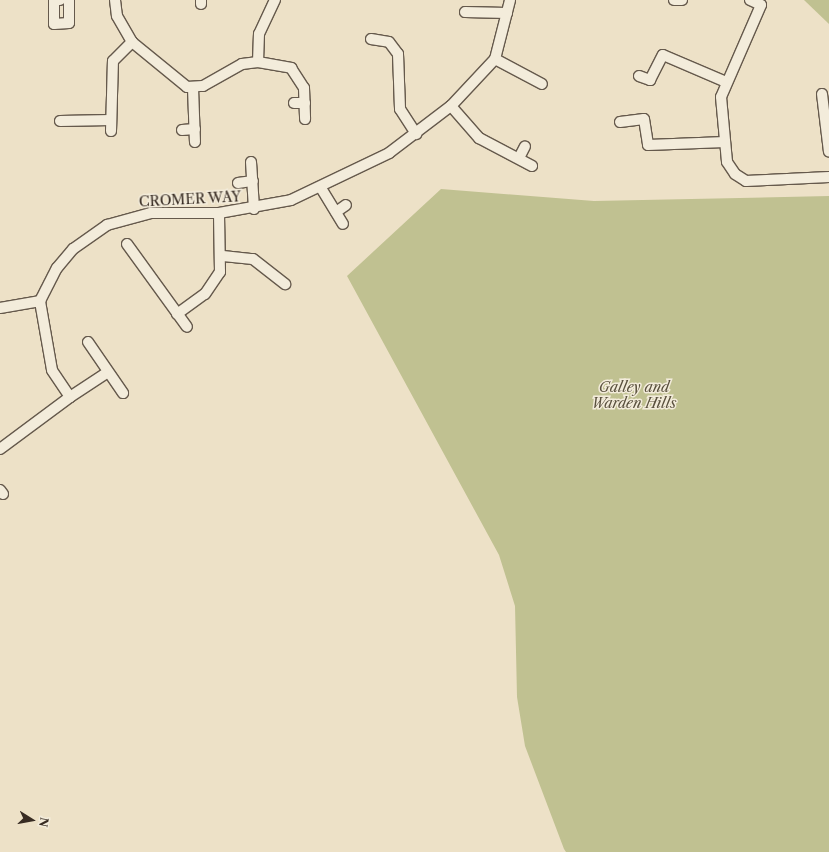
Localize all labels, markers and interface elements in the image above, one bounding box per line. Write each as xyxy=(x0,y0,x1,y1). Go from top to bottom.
street label: CROMER WAY xyxy=(138,188,242,210)
park label: Galley and Warden Hills xyxy=(592,379,676,412)
north arrow xyxy=(12,800,52,840)
text: N xyxy=(36,816,52,828)

